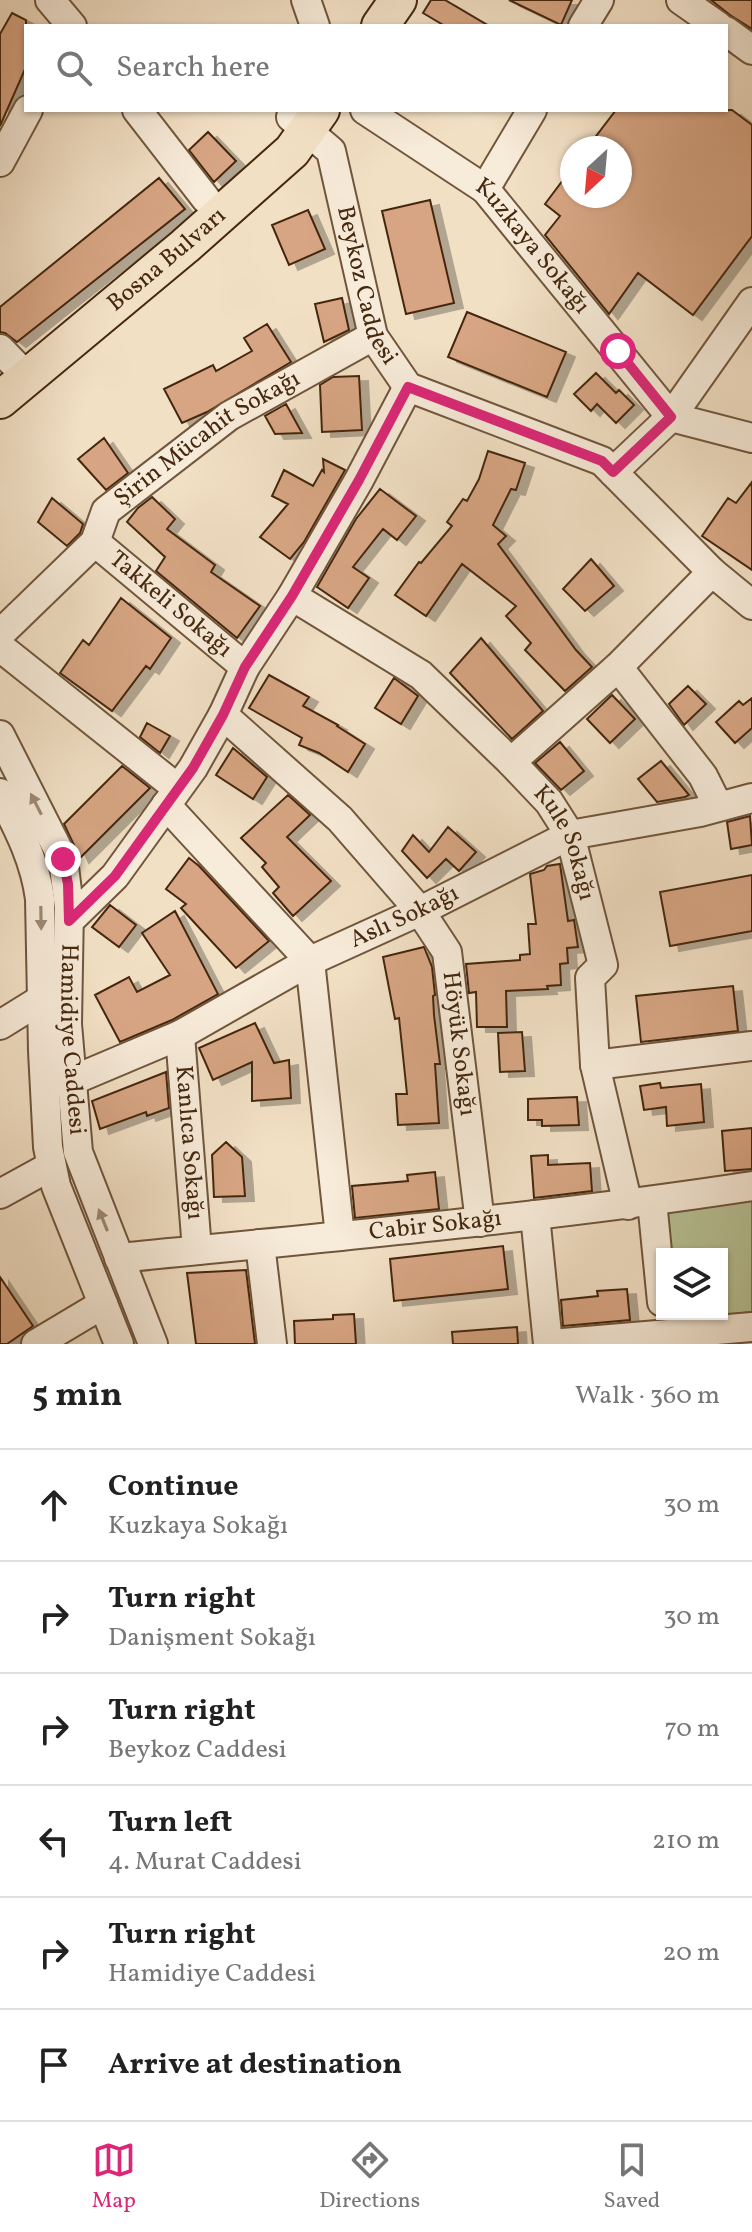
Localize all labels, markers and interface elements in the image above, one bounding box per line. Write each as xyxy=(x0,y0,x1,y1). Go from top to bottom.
search box xyxy=(24,24,728,112)
icon: search xyxy=(52,46,96,90)
text: Search here xyxy=(116,47,270,89)
north arrow xyxy=(560,136,632,208)
street label: Kuzkaya Sokağı xyxy=(468,170,598,322)
street label: Bosna Bulvarı xyxy=(100,200,234,321)
street label: Beykoz Caddesi xyxy=(327,203,405,372)
route start xyxy=(600,333,636,369)
street label: Şirin Mücahit Sokağı xyxy=(107,363,307,515)
street label: Takkeli Sokağı xyxy=(101,543,239,666)
street label: Kule Sokağı xyxy=(525,778,603,904)
one-way arrow xyxy=(29,792,42,815)
route end xyxy=(45,841,81,877)
street label: Aslı Sokağı xyxy=(345,877,465,958)
one-way arrow xyxy=(34,906,47,931)
street label: Hamidiye Caddesi xyxy=(50,943,93,1137)
street label: Höyük Sokağı xyxy=(433,970,484,1118)
street label: Kanlıca Sokağı xyxy=(165,1064,212,1221)
street label: Cabir Sokağı xyxy=(367,1202,504,1250)
one-way arrow xyxy=(96,1208,109,1232)
map controls xyxy=(656,1248,728,1320)
button: layers xyxy=(656,1248,728,1320)
text: 5 min xyxy=(32,1373,122,1420)
text: Walk · 360 m xyxy=(575,1378,720,1414)
text: Continue xyxy=(108,1466,239,1508)
icon: ahead xyxy=(32,1483,76,1527)
text: 30 m xyxy=(663,1487,720,1523)
text: Kuzkaya Sokağı xyxy=(108,1508,288,1544)
text: Turn right xyxy=(108,1578,256,1620)
icon: right xyxy=(32,1595,76,1639)
text: 30 m xyxy=(663,1599,720,1635)
text: Danişment Sokağı xyxy=(108,1620,316,1656)
text: Turn right xyxy=(108,1690,256,1732)
icon: right xyxy=(32,1707,76,1751)
text: 70 m xyxy=(665,1711,720,1747)
text: Beykoz Caddesi xyxy=(108,1732,287,1768)
text: Turn left xyxy=(108,1802,232,1844)
icon: left xyxy=(32,1819,76,1863)
text: 210 m xyxy=(652,1823,720,1859)
text: 4. Murat Caddesi xyxy=(108,1844,302,1880)
text: Turn right xyxy=(108,1914,256,1956)
icon: right xyxy=(32,1931,76,1975)
text: 20 m xyxy=(662,1935,720,1971)
text: Hamidiye Caddesi xyxy=(108,1956,316,1992)
icon: arrive xyxy=(32,2043,76,2087)
text: Arrive at destination xyxy=(108,2044,402,2086)
tab: Map xyxy=(92,2138,136,2217)
tab: Directions xyxy=(319,2138,420,2217)
tab: Saved xyxy=(604,2138,660,2217)

